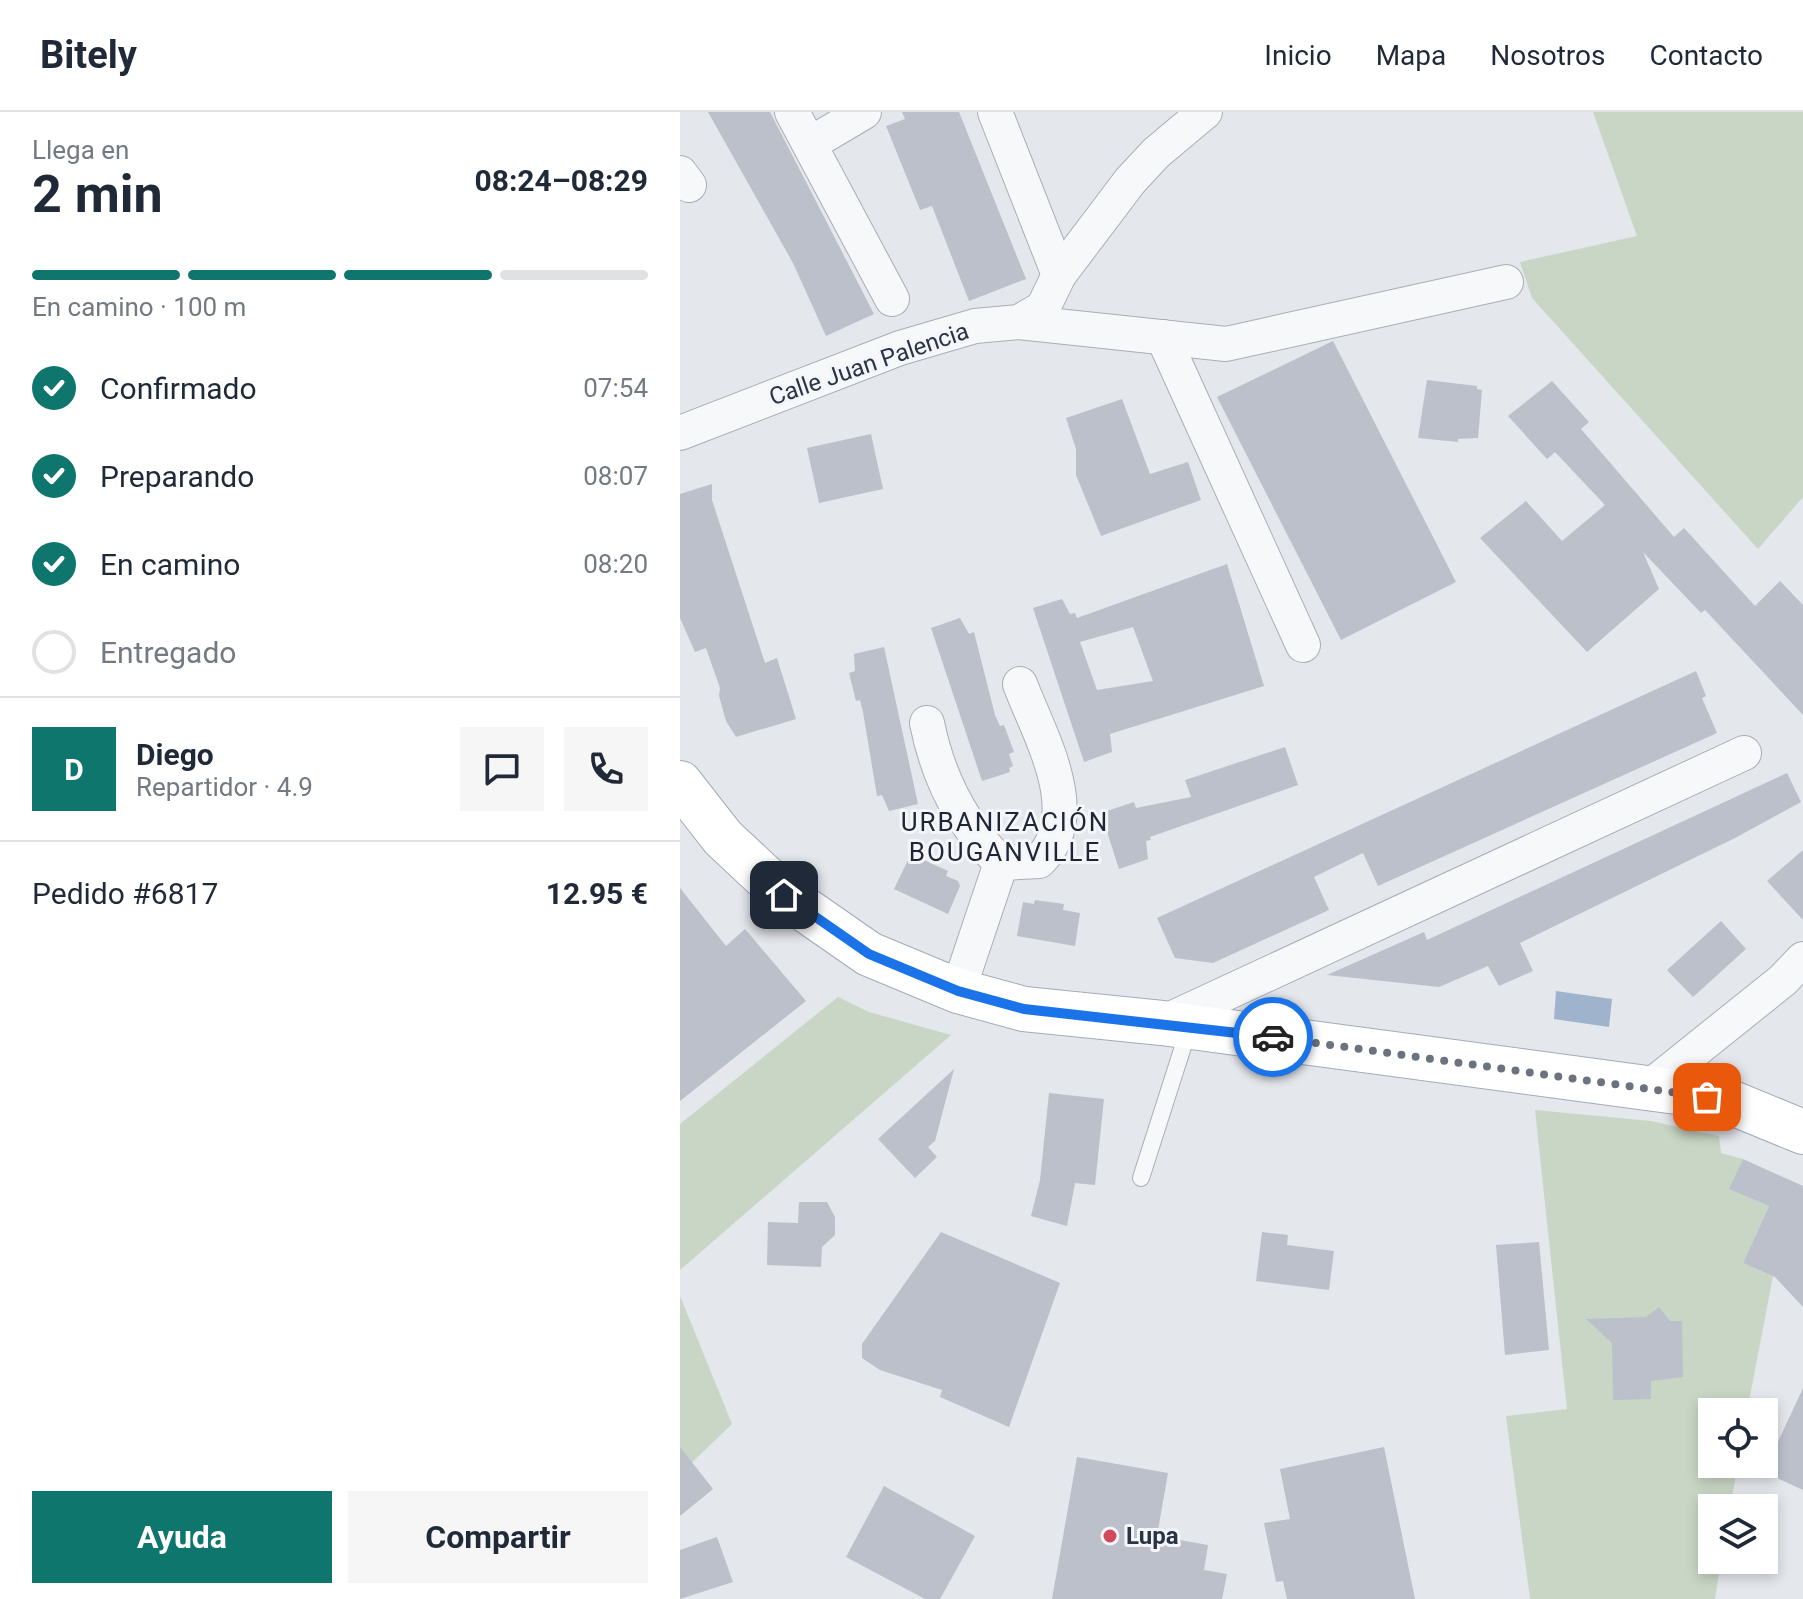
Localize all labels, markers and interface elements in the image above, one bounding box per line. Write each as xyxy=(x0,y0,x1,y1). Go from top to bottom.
text: Bitely xyxy=(40,33,137,77)
text: Inicio xyxy=(1264,39,1332,72)
text: Mapa xyxy=(1376,39,1446,72)
text: Nosotros xyxy=(1490,39,1605,72)
text: Contacto xyxy=(1649,39,1763,72)
text: Llega en xyxy=(32,135,129,165)
text: 08:24–08:29 xyxy=(474,163,648,198)
text: 2 min xyxy=(32,164,163,225)
text: En camino · 100 m xyxy=(32,292,246,322)
street label: Calle Juan Palencia xyxy=(766,317,972,411)
icon: check xyxy=(32,366,76,410)
text: Confirmado xyxy=(100,371,257,406)
text: 07:54 xyxy=(583,373,648,403)
icon: check xyxy=(32,454,76,498)
text: Preparando xyxy=(100,459,254,494)
text: 08:07 xyxy=(583,461,648,491)
icon: check xyxy=(32,542,76,586)
text: En camino xyxy=(100,547,240,582)
text: 08:20 xyxy=(583,549,648,579)
text: Entregado xyxy=(100,635,236,670)
button: chat xyxy=(460,727,544,811)
button: phone xyxy=(564,727,648,811)
text: Diego xyxy=(136,737,214,772)
text: D xyxy=(64,752,84,787)
text: Repartidor · 4.9 xyxy=(136,772,313,802)
district label: URBANIZACIÓN BOUGANVILLE xyxy=(901,807,1109,867)
pin xyxy=(750,861,818,929)
icon: home xyxy=(762,873,806,917)
text: Pedido #6817 xyxy=(32,876,218,911)
text: 12.95 € xyxy=(546,876,648,911)
courier xyxy=(1233,997,1313,1077)
icon: car xyxy=(1251,1015,1295,1059)
pin xyxy=(1673,1063,1741,1131)
icon: bag xyxy=(1685,1075,1729,1119)
map controls xyxy=(1698,1398,1778,1574)
button: locate xyxy=(1698,1398,1778,1478)
button: Ayuda xyxy=(32,1491,332,1583)
button: Compartir xyxy=(348,1491,648,1583)
button: layers xyxy=(1698,1494,1778,1574)
place label: Lupa xyxy=(1126,1522,1179,1550)
marker: Lupa xyxy=(1101,1527,1119,1545)

